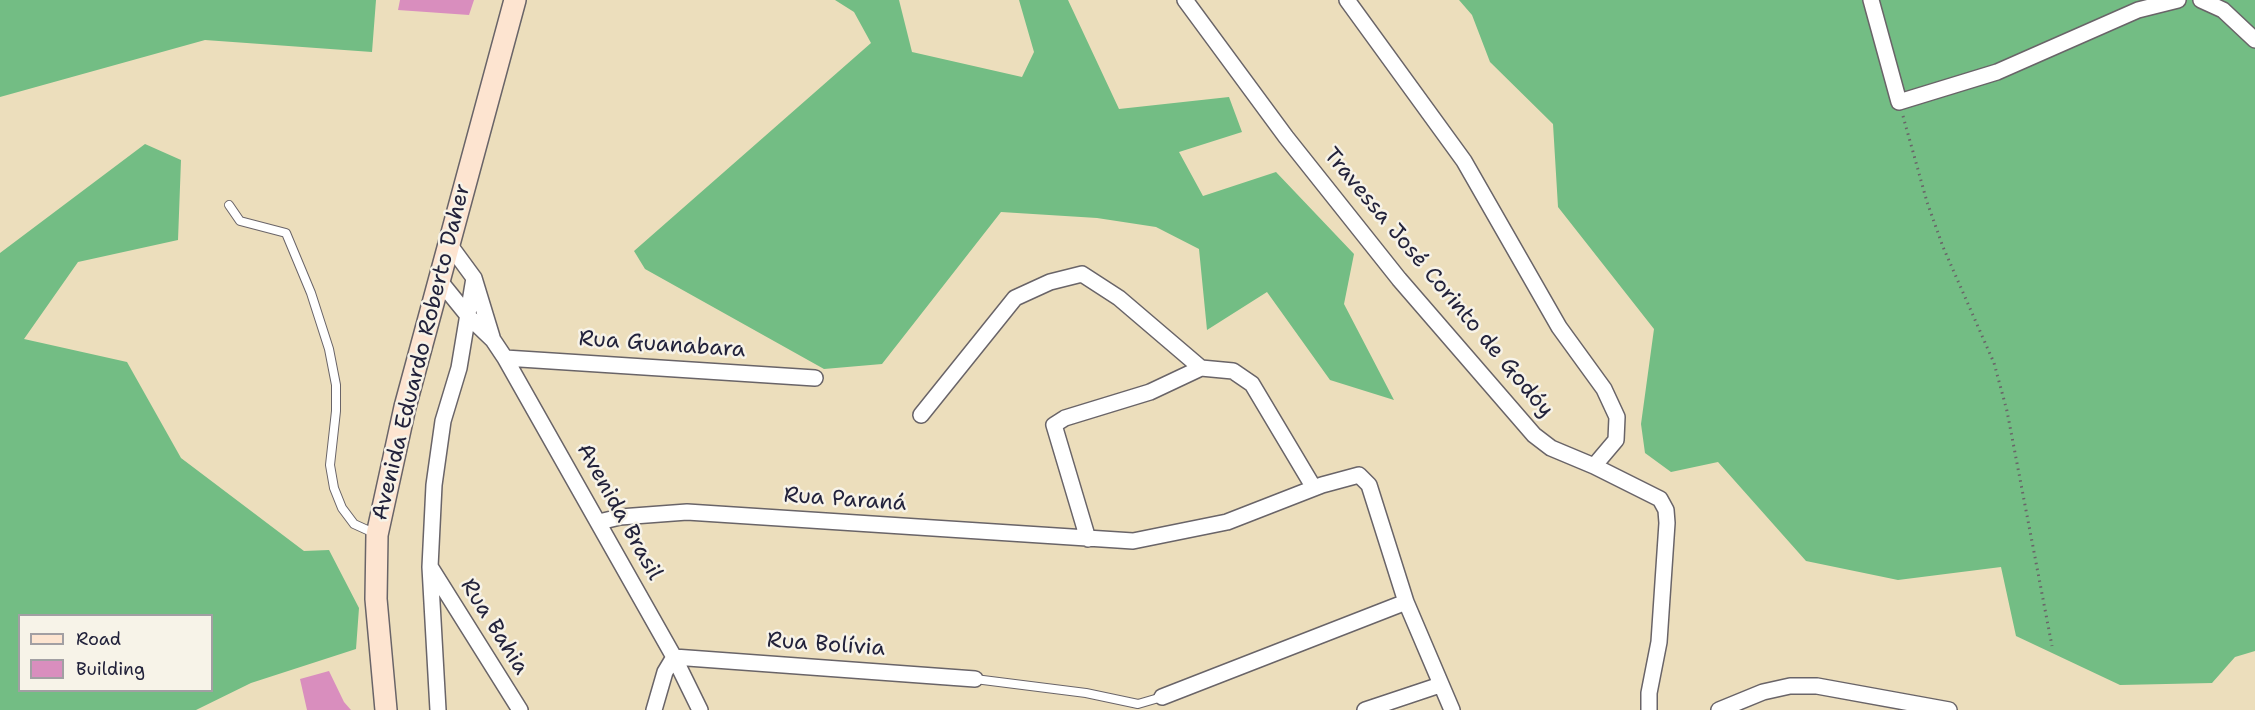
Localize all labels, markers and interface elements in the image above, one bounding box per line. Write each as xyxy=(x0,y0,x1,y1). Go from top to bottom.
street label: Travessa José Corinto de Godóy xyxy=(1317,143,1559,423)
street label: Avenida Eduardo Roberto Daher xyxy=(367,181,477,523)
street label: Rua Guanabara xyxy=(578,326,746,364)
street label: Avenida Brasil xyxy=(571,439,667,585)
street label: Rua Paraná xyxy=(783,483,907,517)
street label: Rua Bahia xyxy=(454,574,534,680)
legend xyxy=(18,614,213,692)
text: Road xyxy=(76,627,121,651)
street label: Rua Bolívia xyxy=(766,628,886,662)
text: Building xyxy=(76,657,145,681)

